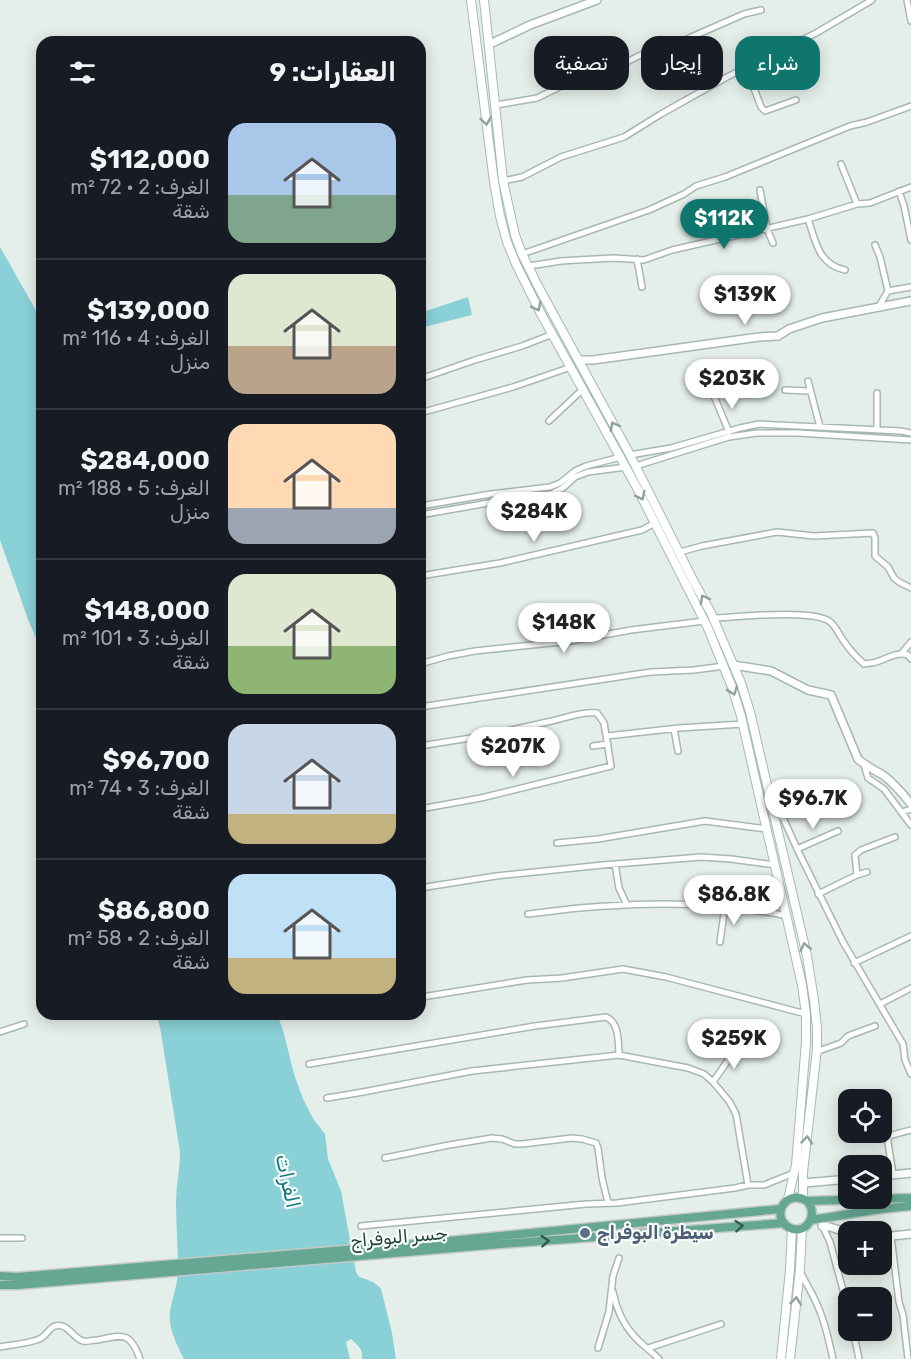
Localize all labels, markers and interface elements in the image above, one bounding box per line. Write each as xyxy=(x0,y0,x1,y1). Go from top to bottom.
chip: تصفية xyxy=(534,36,629,90)
chip: إيجار xyxy=(641,36,723,90)
chip: شراء xyxy=(735,36,820,90)
icon: filters xyxy=(66,56,99,89)
text: العقارات: 9 xyxy=(270,57,396,88)
one-way arrow xyxy=(479,116,491,125)
text: $112,000 xyxy=(90,144,210,175)
icon: home xyxy=(276,147,348,219)
text: الغرف: 2 · 72 m² xyxy=(70,175,210,199)
text: شقة xyxy=(172,199,210,223)
pin: $112K xyxy=(682,199,766,250)
text: $112K xyxy=(694,206,754,230)
pin: $139K xyxy=(703,275,787,326)
text: $139K xyxy=(714,282,776,306)
text: $139,000 xyxy=(87,295,210,326)
icon: home xyxy=(276,298,348,370)
one-way arrow xyxy=(530,300,542,311)
text: الغرف: 4 · 116 m² xyxy=(62,326,210,350)
text: منزل xyxy=(170,350,210,374)
pin: $203K xyxy=(690,359,774,410)
text: $203K xyxy=(699,366,765,390)
one-way arrow xyxy=(610,422,621,433)
text: $284,000 xyxy=(80,445,210,476)
icon: home xyxy=(276,448,348,520)
text: الغرف: 5 · 188 m² xyxy=(58,476,210,500)
one-way arrow xyxy=(634,490,646,501)
pin: $284K xyxy=(492,492,576,543)
text: $284K xyxy=(501,499,567,523)
text: منزل xyxy=(170,500,210,524)
text: $148,000 xyxy=(84,595,210,626)
one-way arrow xyxy=(700,595,711,605)
icon: home xyxy=(276,598,348,670)
pin: $148K xyxy=(522,603,606,654)
text: $148K xyxy=(532,610,596,634)
text: الغرف: 3 · 101 m² xyxy=(62,626,210,650)
text: شقة xyxy=(172,650,210,674)
one-way arrow xyxy=(726,685,739,696)
pin: $207K xyxy=(471,727,555,778)
text: $207K xyxy=(481,734,545,758)
text: $96,700 xyxy=(102,745,210,776)
icon: home xyxy=(276,748,348,820)
text: الغرف: 3 · 74 m² xyxy=(69,776,210,800)
pin: $96.7K xyxy=(764,779,862,830)
text: $96.7K xyxy=(779,786,847,810)
text: شقة xyxy=(172,800,210,824)
pin: $86.8K xyxy=(685,875,783,926)
text: $86.8K xyxy=(698,882,770,906)
text: $86,800 xyxy=(98,895,210,926)
icon: home xyxy=(276,898,348,970)
text: الغرف: 2 · 58 m² xyxy=(68,926,210,950)
one-way arrow xyxy=(799,942,812,952)
text: شقة xyxy=(172,950,210,974)
pin: $259K xyxy=(692,1019,776,1070)
text: $259K xyxy=(701,1026,767,1050)
map controls xyxy=(838,1089,892,1341)
button: locate xyxy=(838,1089,892,1143)
one-way arrow xyxy=(800,1135,813,1145)
water label: الفرات xyxy=(271,1152,305,1210)
button: layers xyxy=(838,1155,892,1209)
one-way arrow xyxy=(735,1220,744,1233)
button: + xyxy=(838,1221,892,1275)
street label: جسر البوفراج xyxy=(349,1222,449,1253)
place label: سيطرة البوفراج xyxy=(597,1222,714,1246)
marker: سيطرة البوفراج xyxy=(578,1226,592,1240)
one-way arrow xyxy=(540,1235,549,1248)
button: − xyxy=(838,1287,892,1341)
one-way arrow xyxy=(789,1296,802,1305)

